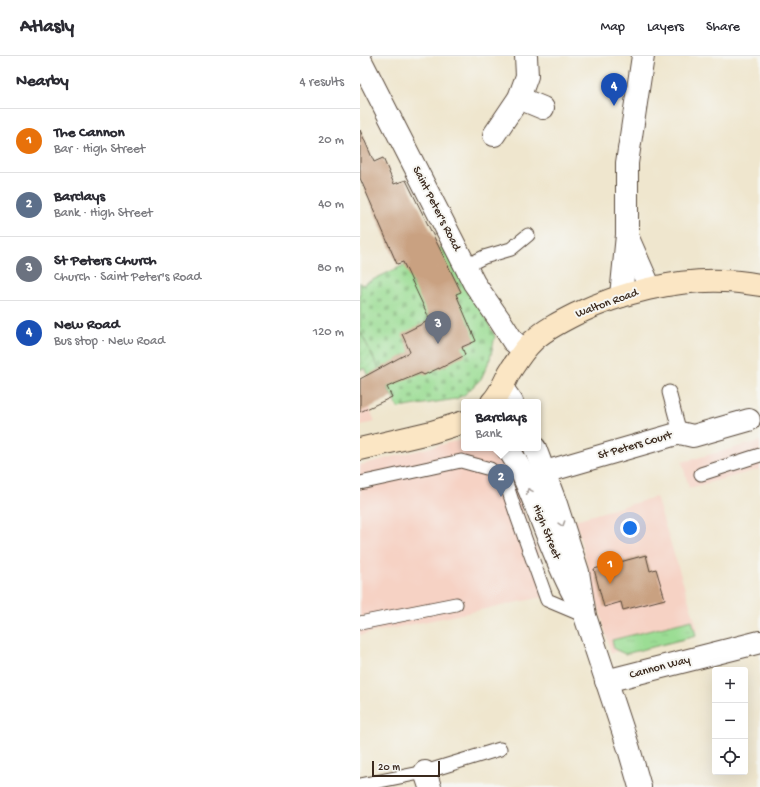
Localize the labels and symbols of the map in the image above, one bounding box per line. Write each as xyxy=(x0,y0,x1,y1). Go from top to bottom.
pin: 4 xyxy=(601,73,627,106)
street label: Saint Peter's Road xyxy=(409,164,464,254)
street label: Walton Road xyxy=(574,286,641,322)
pin: 3 xyxy=(425,311,451,344)
street label: St Peters Court xyxy=(596,428,675,463)
pin: 2 xyxy=(488,464,514,497)
one-way arrow xyxy=(526,487,534,494)
street label: High Street xyxy=(529,503,564,562)
your location xyxy=(620,518,640,538)
one-way arrow xyxy=(558,521,566,528)
pin: 1 xyxy=(597,551,623,584)
street label: Cannon Way xyxy=(628,653,692,683)
scale bar xyxy=(372,759,440,778)

